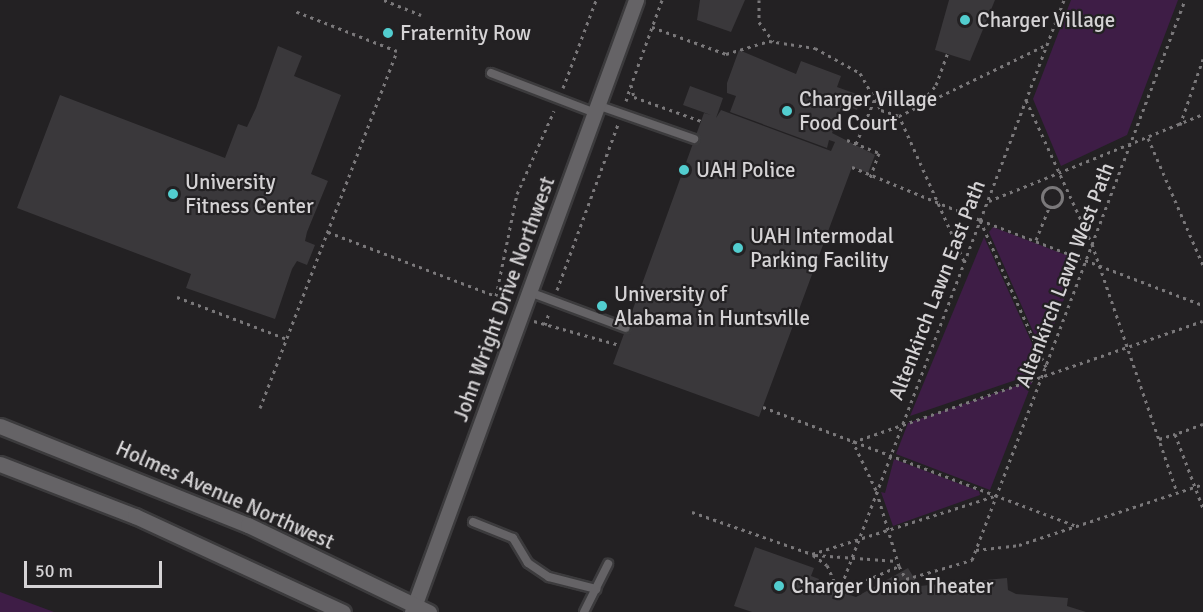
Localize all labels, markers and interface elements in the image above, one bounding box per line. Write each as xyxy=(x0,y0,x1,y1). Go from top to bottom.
place label: Charger Village xyxy=(977,7,1115,33)
marker: Charger Village xyxy=(958,13,972,27)
place label: Fraternity Row xyxy=(400,20,531,46)
marker: Fraternity Row xyxy=(381,26,395,40)
place label: Charger Village Food Court xyxy=(799,86,937,136)
marker: Charger Village Food Court xyxy=(780,104,794,118)
place label: UAH Police xyxy=(696,157,796,183)
street label: Altenkirch Lawn West Path xyxy=(1010,159,1120,391)
marker: UAH Police xyxy=(677,163,691,177)
place label: University Fitness Center xyxy=(185,169,314,219)
street label: John Wright Drive Northwest xyxy=(448,173,560,425)
street label: Altenkirch Lawn East Path xyxy=(883,176,991,404)
marker: University Fitness Center xyxy=(166,187,180,201)
place label: UAH Intermodal Parking Facility xyxy=(750,223,894,273)
marker: UAH Intermodal Parking Facility xyxy=(731,241,745,255)
place label: University of Alabama in Huntsville xyxy=(614,281,810,331)
marker: University of Alabama in Huntsville xyxy=(595,299,609,313)
street label: Holmes Avenue Northwest xyxy=(112,435,338,555)
scale bar xyxy=(27,549,165,587)
text: 50 m xyxy=(35,560,73,582)
place label: Charger Union Theater xyxy=(791,573,994,599)
marker: Charger Union Theater xyxy=(772,579,786,593)

